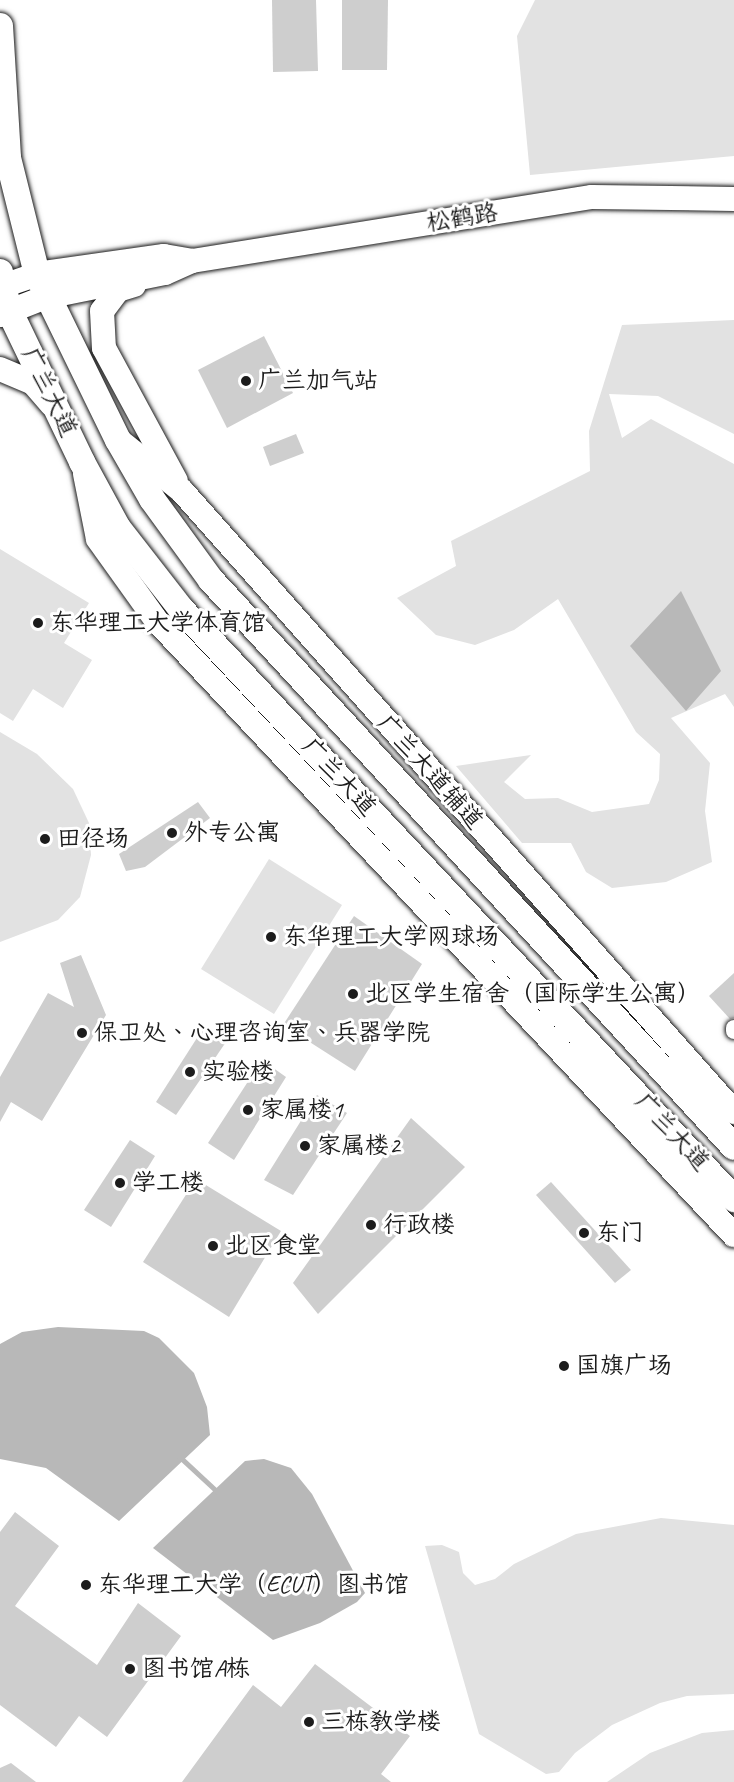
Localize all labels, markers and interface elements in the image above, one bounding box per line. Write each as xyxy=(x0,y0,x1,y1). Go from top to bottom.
street label: 松鹤路 xyxy=(424,198,500,238)
street label: 广兰大道 xyxy=(15,343,83,441)
place label: 广兰加气站 xyxy=(258,367,378,395)
marker: 广兰加气站 xyxy=(239,374,253,388)
place label: 东华理工大学体育馆 xyxy=(50,609,266,637)
marker: 东华理工大学体育馆 xyxy=(31,616,45,630)
street label: 广兰大道辅道 xyxy=(371,709,489,835)
street label: 广兰大道 xyxy=(296,732,382,822)
place label: 外专公寓 xyxy=(184,819,280,847)
place label: 田径场 xyxy=(57,825,129,853)
marker: 外专公寓 xyxy=(165,826,179,840)
marker: 田径场 xyxy=(38,832,52,846)
place label: 东华理工大学网球场 xyxy=(283,923,499,951)
marker: 东华理工大学网球场 xyxy=(264,930,278,944)
place label: 北区学生宿舍（国际学生公寓） xyxy=(365,980,701,1008)
marker: 北区学生宿舍（国际学生公寓） xyxy=(346,987,360,1001)
place label: 保卫处、心理咨询室、兵器学院 xyxy=(94,1019,430,1047)
marker: 保卫处、心理咨询室、兵器学院 xyxy=(75,1026,89,1040)
place label: 实验楼 xyxy=(202,1058,274,1086)
marker: 实验楼 xyxy=(183,1065,197,1079)
street label: 广兰大道 xyxy=(629,1087,715,1177)
place label: 家属楼1 xyxy=(260,1096,343,1124)
marker: 家属楼1 xyxy=(241,1103,255,1117)
place label: 家属楼2 xyxy=(317,1132,400,1160)
marker: 家属楼2 xyxy=(298,1139,312,1153)
place label: 学工楼 xyxy=(132,1169,204,1197)
marker: 学工楼 xyxy=(113,1176,127,1190)
place label: 行政楼 xyxy=(383,1211,455,1239)
marker: 行政楼 xyxy=(364,1218,378,1232)
place label: 东门 xyxy=(596,1219,644,1247)
marker: 东门 xyxy=(577,1226,591,1240)
place label: 北区食堂 xyxy=(225,1232,321,1260)
marker: 北区食堂 xyxy=(206,1239,220,1253)
place label: 国旗广场 xyxy=(576,1352,672,1380)
marker: 国旗广场 xyxy=(557,1359,571,1373)
place label: 东华理工大学（ECUT）图书馆 xyxy=(98,1571,409,1599)
marker: 东华理工大学（ECUT）图书馆 xyxy=(79,1578,93,1592)
place label: 图书馆A栋 xyxy=(142,1655,250,1683)
marker: 图书馆A栋 xyxy=(123,1662,137,1676)
place label: 三栋教学楼 xyxy=(321,1708,441,1736)
marker: 三栋教学楼 xyxy=(302,1715,316,1729)

